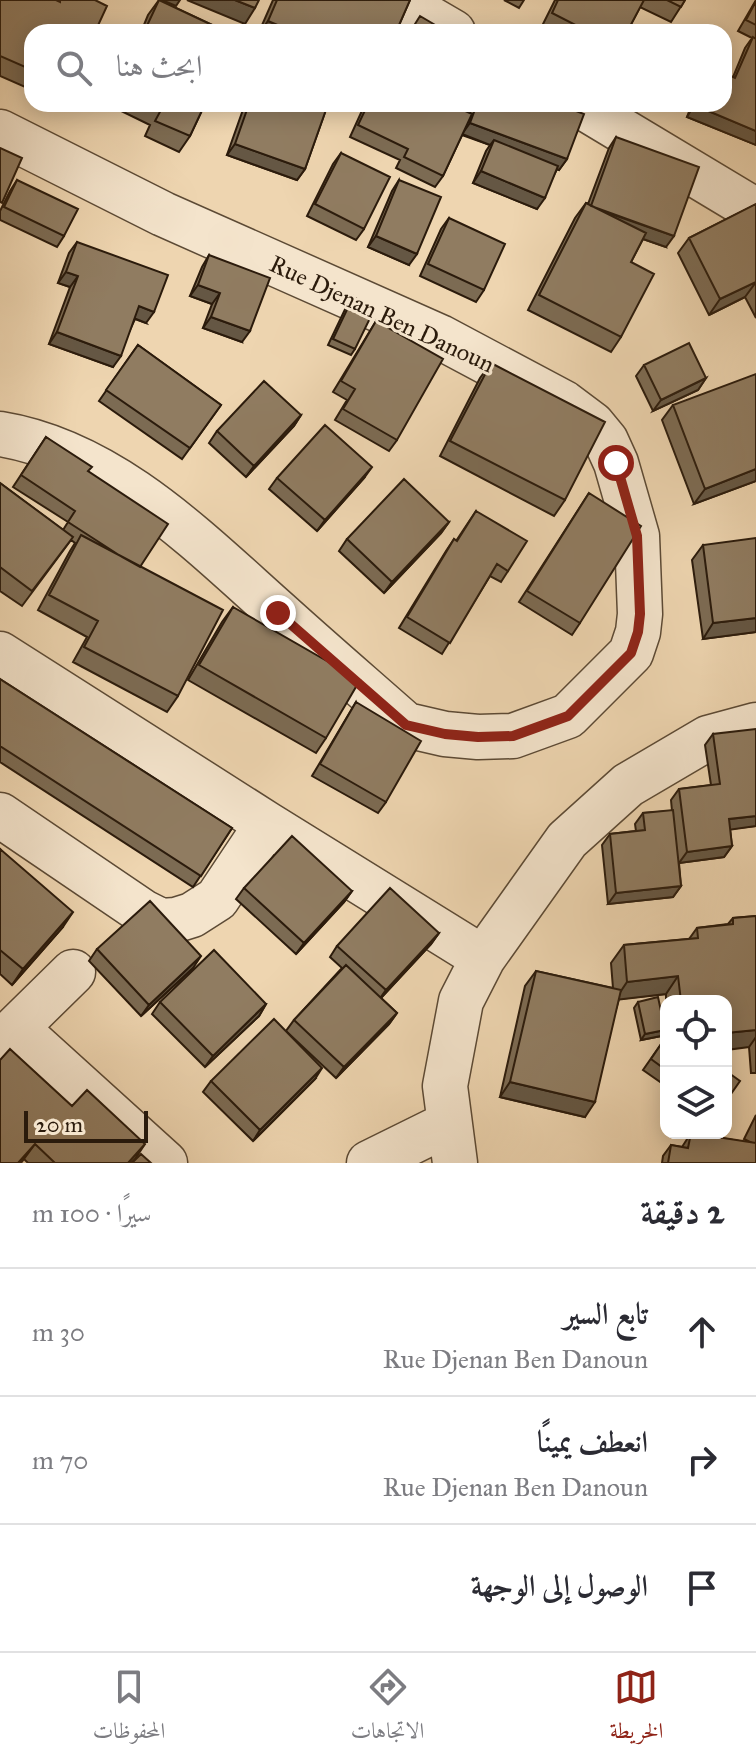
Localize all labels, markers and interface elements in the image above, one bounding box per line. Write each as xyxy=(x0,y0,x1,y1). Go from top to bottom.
search box xyxy=(24,24,732,112)
icon: search xyxy=(52,46,96,90)
text: ابحث هنا xyxy=(116,48,202,84)
street label: Rue Djenan Ben Danoun xyxy=(265,249,499,379)
route start xyxy=(598,445,634,481)
route end xyxy=(260,595,296,631)
map controls xyxy=(660,995,732,1139)
button: locate xyxy=(660,995,732,1067)
button: layers xyxy=(660,1067,732,1139)
scale bar xyxy=(24,1107,148,1143)
text: 20 m xyxy=(36,1111,83,1138)
text: 2 دقيقة xyxy=(641,1191,724,1232)
text: سيرًا · 100 m xyxy=(32,1197,151,1229)
text: تابع السير xyxy=(563,1296,648,1332)
icon: ahead xyxy=(680,1310,724,1354)
text: 30 m xyxy=(32,1316,85,1348)
text: Rue Djenan Ben Danoun xyxy=(383,1343,648,1375)
text: انعطف يمينًا xyxy=(537,1424,648,1460)
icon: right xyxy=(680,1438,724,1482)
text: 70 m xyxy=(32,1444,88,1476)
text: Rue Djenan Ben Danoun xyxy=(383,1471,648,1503)
icon: arrive xyxy=(680,1566,724,1610)
text: الوصول إلى الوجهة xyxy=(471,1568,648,1604)
tab: المحفوظات xyxy=(93,1665,165,1752)
tab: الاتجاهات xyxy=(351,1665,424,1752)
tab: الخريطة xyxy=(610,1665,663,1752)

